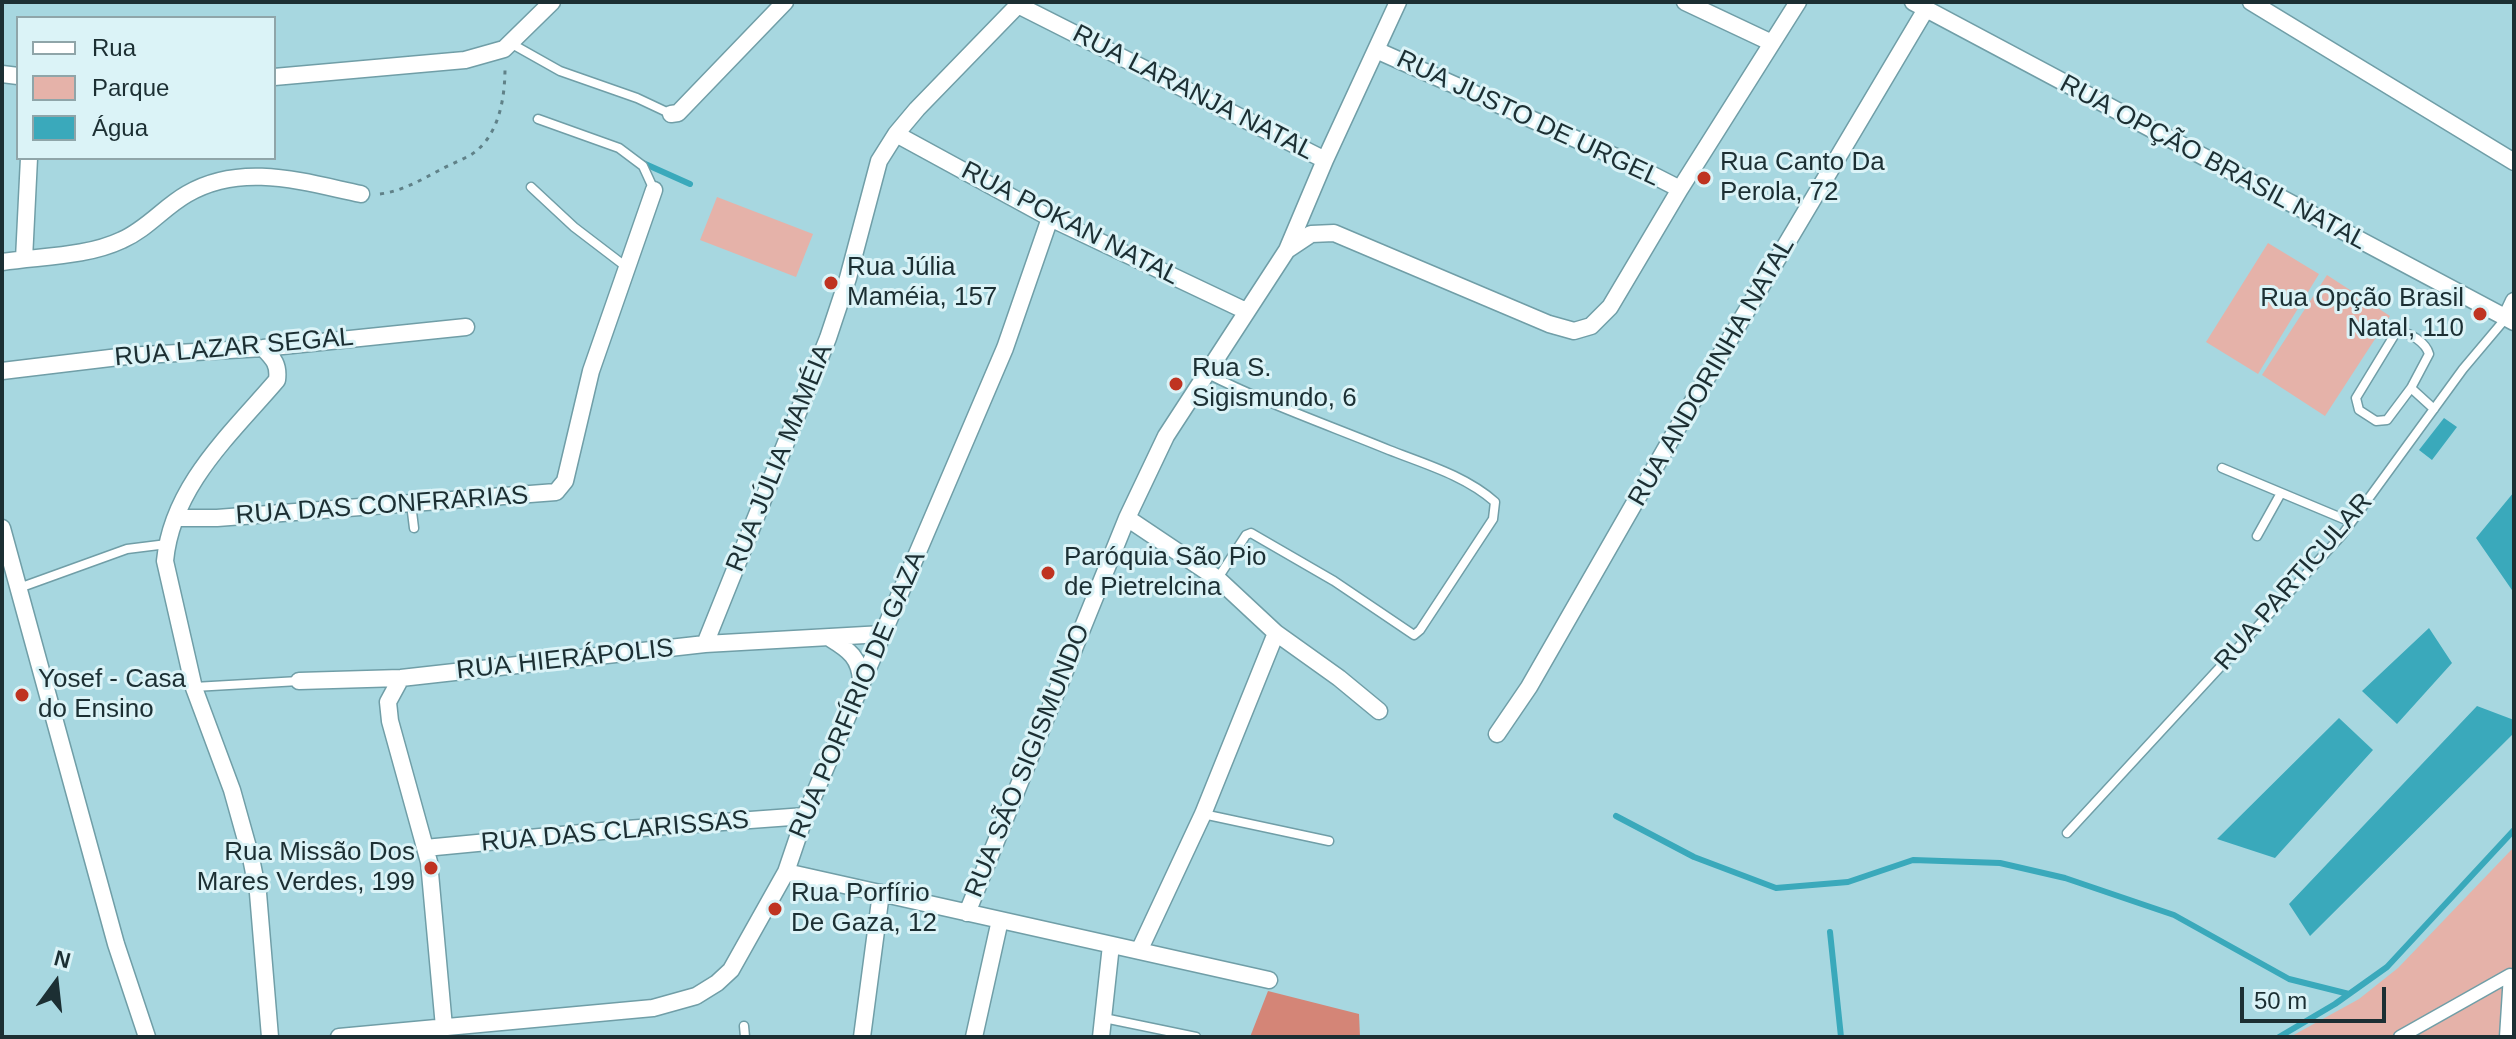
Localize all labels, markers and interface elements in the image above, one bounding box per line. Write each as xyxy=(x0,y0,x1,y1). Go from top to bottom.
legend xyxy=(16,16,276,160)
street label: RUA LARANJA NATAL xyxy=(1067,19,1319,167)
text: Rua xyxy=(92,34,136,61)
street label: RUA JUSTO DE URGEL xyxy=(1391,44,1665,194)
street label: RUA OPÇÃO BRASIL NATAL xyxy=(2054,69,2372,257)
text: Parque xyxy=(92,74,169,101)
text: Água xyxy=(92,114,148,141)
place label: Rua Canto Da Perola, 72 xyxy=(1720,147,1885,208)
street label: RUA POKAN NATAL xyxy=(956,156,1184,292)
marker: Rua Canto Da Perola, 72 xyxy=(1695,169,1713,187)
street label: RUA ANDORINHA NATAL xyxy=(1622,232,1802,512)
place label: Rua Júlia Maméia, 157 xyxy=(847,252,997,314)
marker: Rua Júlia Maméia, 157 xyxy=(822,274,840,292)
place label: Rua Opção Brasil Natal, 110 xyxy=(2260,283,2464,344)
marker: Rua Opção Brasil Natal, 110 xyxy=(2471,305,2489,323)
street label: RUA LAZAR SEGAL xyxy=(113,322,355,374)
street label: RUA JÚLIA MAMÉIA xyxy=(720,340,840,576)
place label: Rua S. Sigismundo, 6 xyxy=(1192,353,1357,414)
marker: Rua S. Sigismundo, 6 xyxy=(1167,375,1185,393)
street label: RUA DAS CONFRARIAS xyxy=(235,480,529,532)
street label: RUA PARTICULAR xyxy=(2209,487,2379,677)
place label: Paróquia São Pio de Pietrelcina xyxy=(1064,542,1266,604)
street label: RUA PORFÍRIO DE GAZA xyxy=(783,547,933,843)
marker: Paróquia São Pio de Pietrelcina xyxy=(1039,564,1057,582)
street label: RUA SÃO SIGISMUNDO xyxy=(959,620,1097,902)
street label: RUA HIERÁPOLIS xyxy=(455,633,675,687)
place label: Yosef - Casa do Ensino xyxy=(38,664,186,726)
marker: Yosef - Casa do Ensino xyxy=(13,686,31,704)
street label: RUA DAS CLARISSAS xyxy=(480,805,750,859)
place label: Rua Missão Dos Mares Verdes, 199 xyxy=(197,837,415,898)
marker: Rua Missão Dos Mares Verdes, 199 xyxy=(422,859,440,877)
place label: Rua Porfírio De Gaza, 12 xyxy=(791,878,937,940)
marker: Rua Porfírio De Gaza, 12 xyxy=(766,900,784,918)
north arrow xyxy=(16,943,96,1023)
text: N xyxy=(51,945,73,973)
scale bar xyxy=(2244,971,2390,1021)
text: 50 m xyxy=(2254,987,2307,1014)

